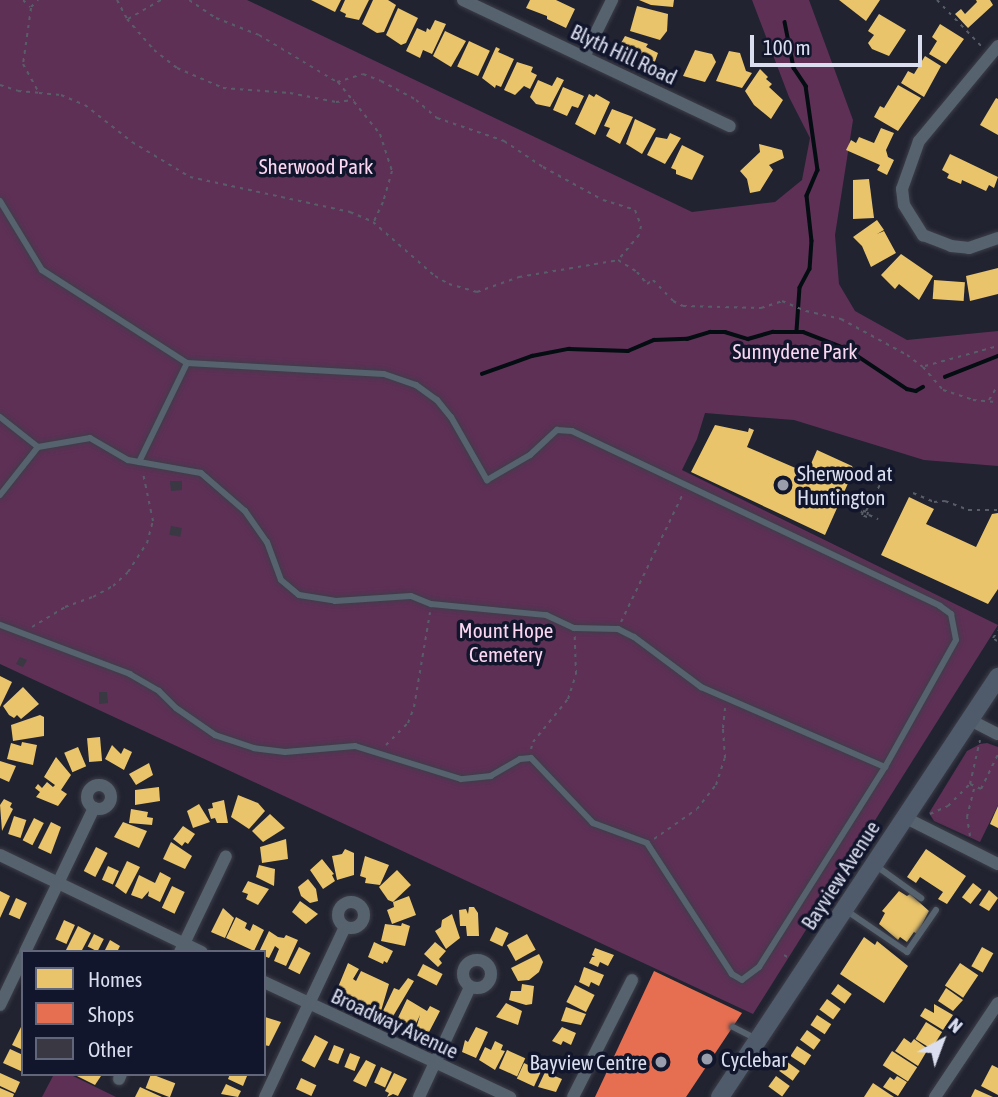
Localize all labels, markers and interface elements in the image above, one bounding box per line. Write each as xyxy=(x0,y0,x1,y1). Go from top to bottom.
street label: Blyth Hill Road xyxy=(567,18,681,90)
scale bar xyxy=(753,21,925,65)
text: 100 m xyxy=(763,35,811,59)
park label: Sherwood Park xyxy=(259,153,373,179)
park label: Sunnydene Park xyxy=(733,338,857,364)
place label: Sherwood at Huntington xyxy=(797,460,892,510)
marker: Sherwood at Huntington xyxy=(775,477,791,493)
park label: Mount Hope Cemetery xyxy=(459,617,553,667)
street label: Bayview Avenue xyxy=(795,816,885,934)
legend xyxy=(21,950,266,1076)
text: Homes xyxy=(88,967,142,991)
street label: Broadway Avenue xyxy=(327,983,463,1063)
text: Shops xyxy=(88,1002,134,1026)
north arrow xyxy=(907,1006,977,1076)
text: N xyxy=(944,1013,967,1037)
text: Other xyxy=(88,1037,132,1061)
place label: Cyclebar xyxy=(721,1046,787,1072)
place label: Bayview Centre xyxy=(529,1049,647,1075)
marker: Cyclebar xyxy=(699,1051,715,1067)
marker: Bayview Centre xyxy=(653,1054,669,1070)

